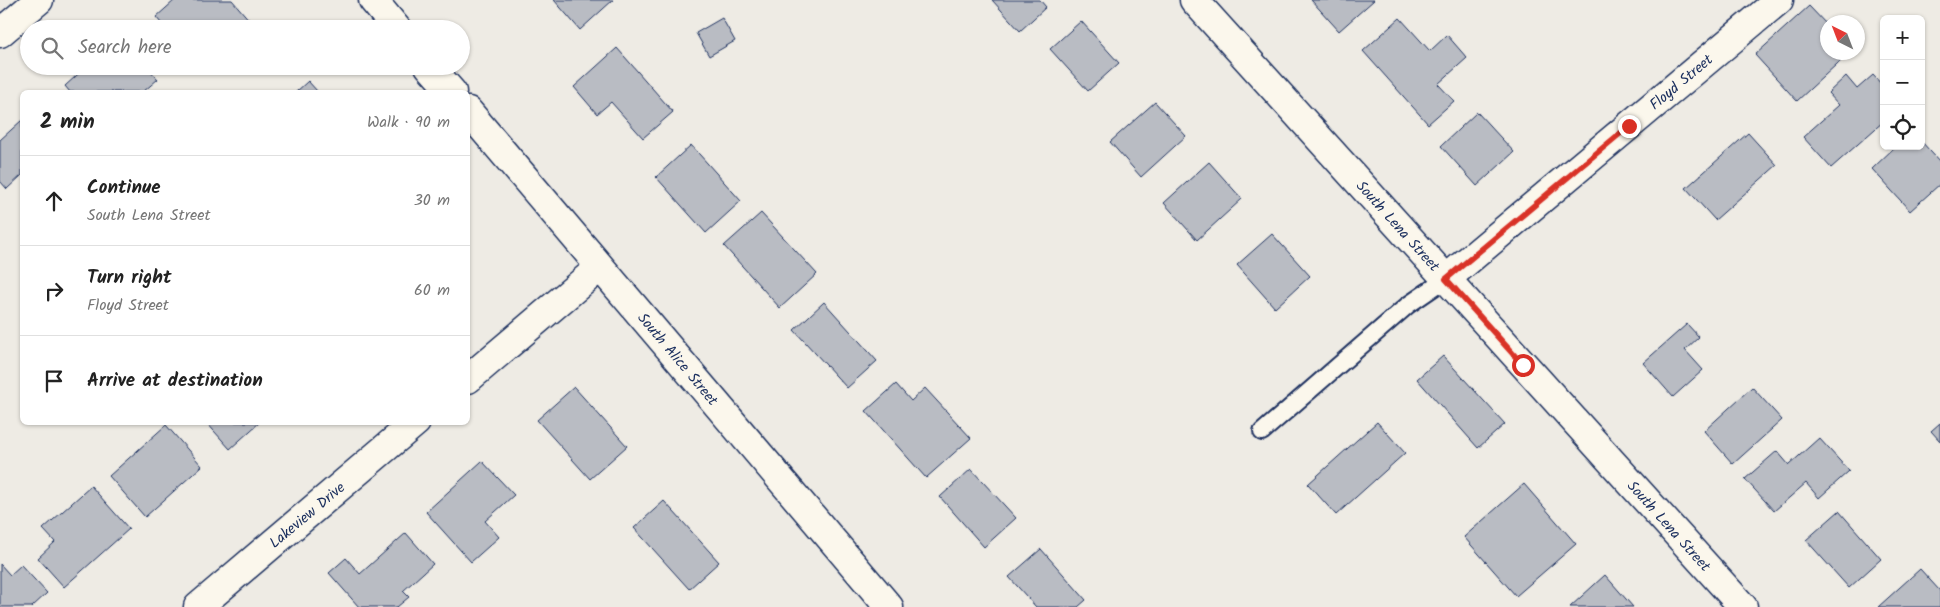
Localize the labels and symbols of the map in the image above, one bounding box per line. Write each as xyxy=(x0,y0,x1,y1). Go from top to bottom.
north arrow xyxy=(1820,15,1865,60)
street label: Floyd Street xyxy=(1644,49,1719,117)
route end xyxy=(1618,115,1641,138)
street label: South Lena Street xyxy=(1350,176,1445,278)
street label: South Alice Street xyxy=(631,308,724,412)
route start xyxy=(1512,354,1535,377)
street label: South Lena Street xyxy=(1621,476,1716,578)
street label: Lakeview Drive xyxy=(264,477,351,555)

